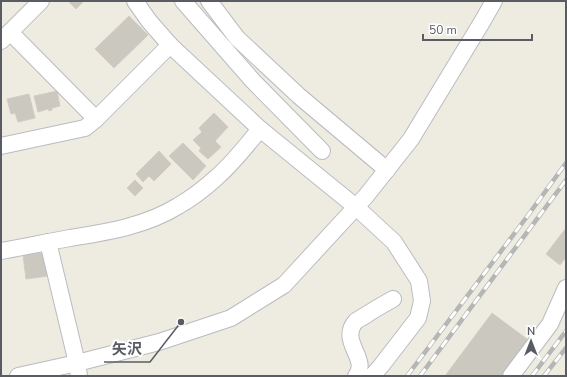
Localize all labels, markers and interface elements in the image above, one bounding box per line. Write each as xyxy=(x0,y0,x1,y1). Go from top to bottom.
scale bar xyxy=(423,16,532,42)
text: 50 m xyxy=(429,22,457,38)
north arrow xyxy=(511,321,551,361)
text: N xyxy=(527,324,535,339)
callout: 矢沢 xyxy=(104,335,150,362)
text: 矢沢 xyxy=(112,339,142,359)

